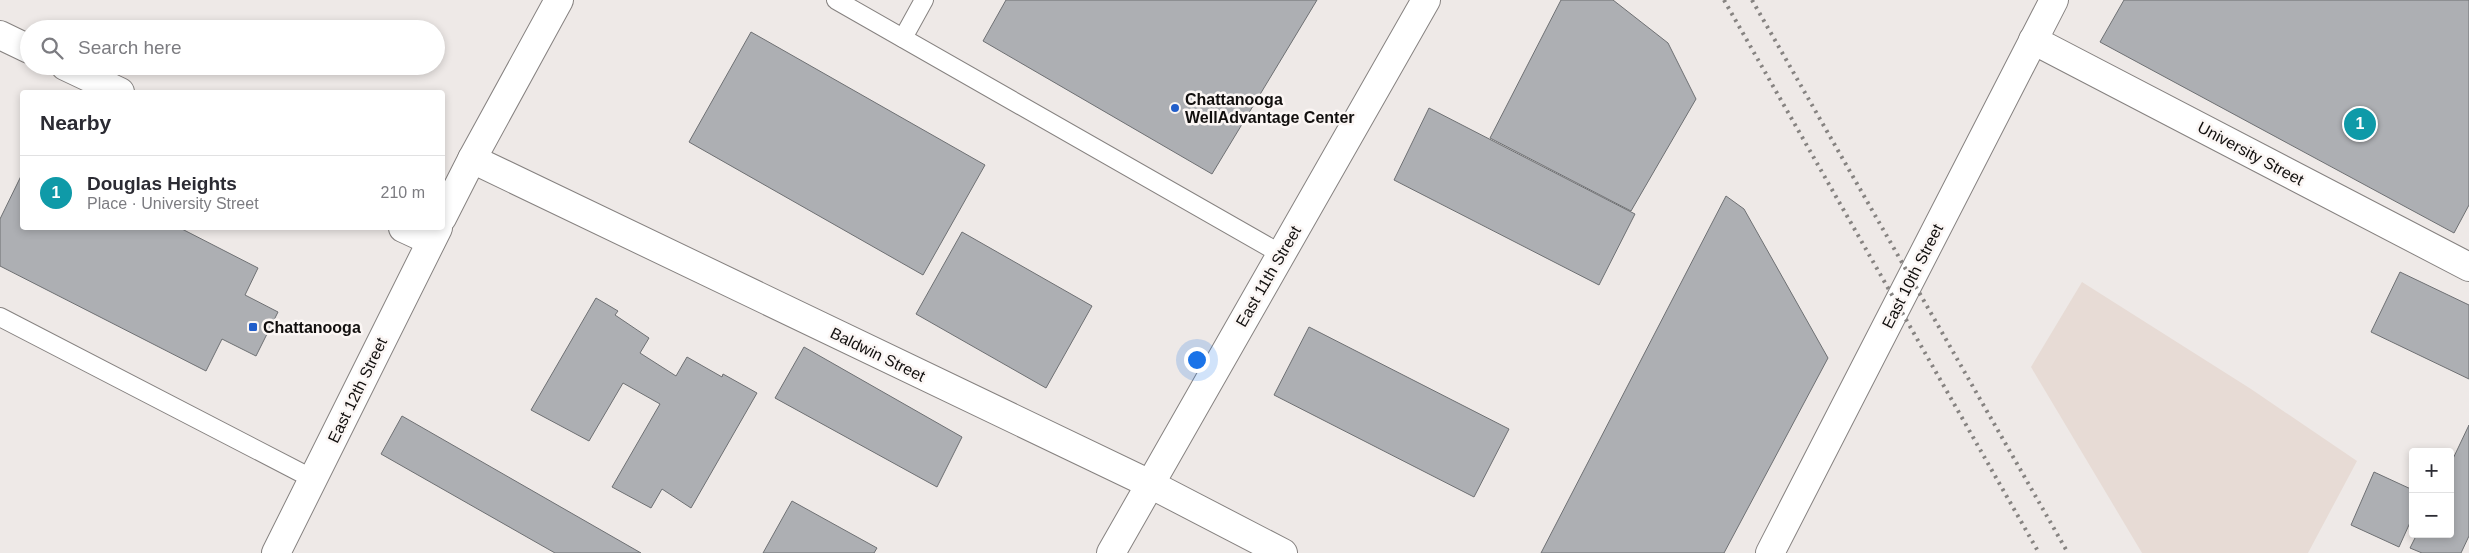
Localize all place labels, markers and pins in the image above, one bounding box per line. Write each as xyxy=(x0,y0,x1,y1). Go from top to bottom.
place label: Chattanooga WellAdvantage Center xyxy=(1185,91,1355,126)
marker: Chattanooga WellAdvantage Center xyxy=(1169,102,1181,114)
pin: 1 xyxy=(2344,105,2376,143)
place label: Chattanooga xyxy=(263,319,361,336)
marker: Chattanooga xyxy=(247,321,259,333)

